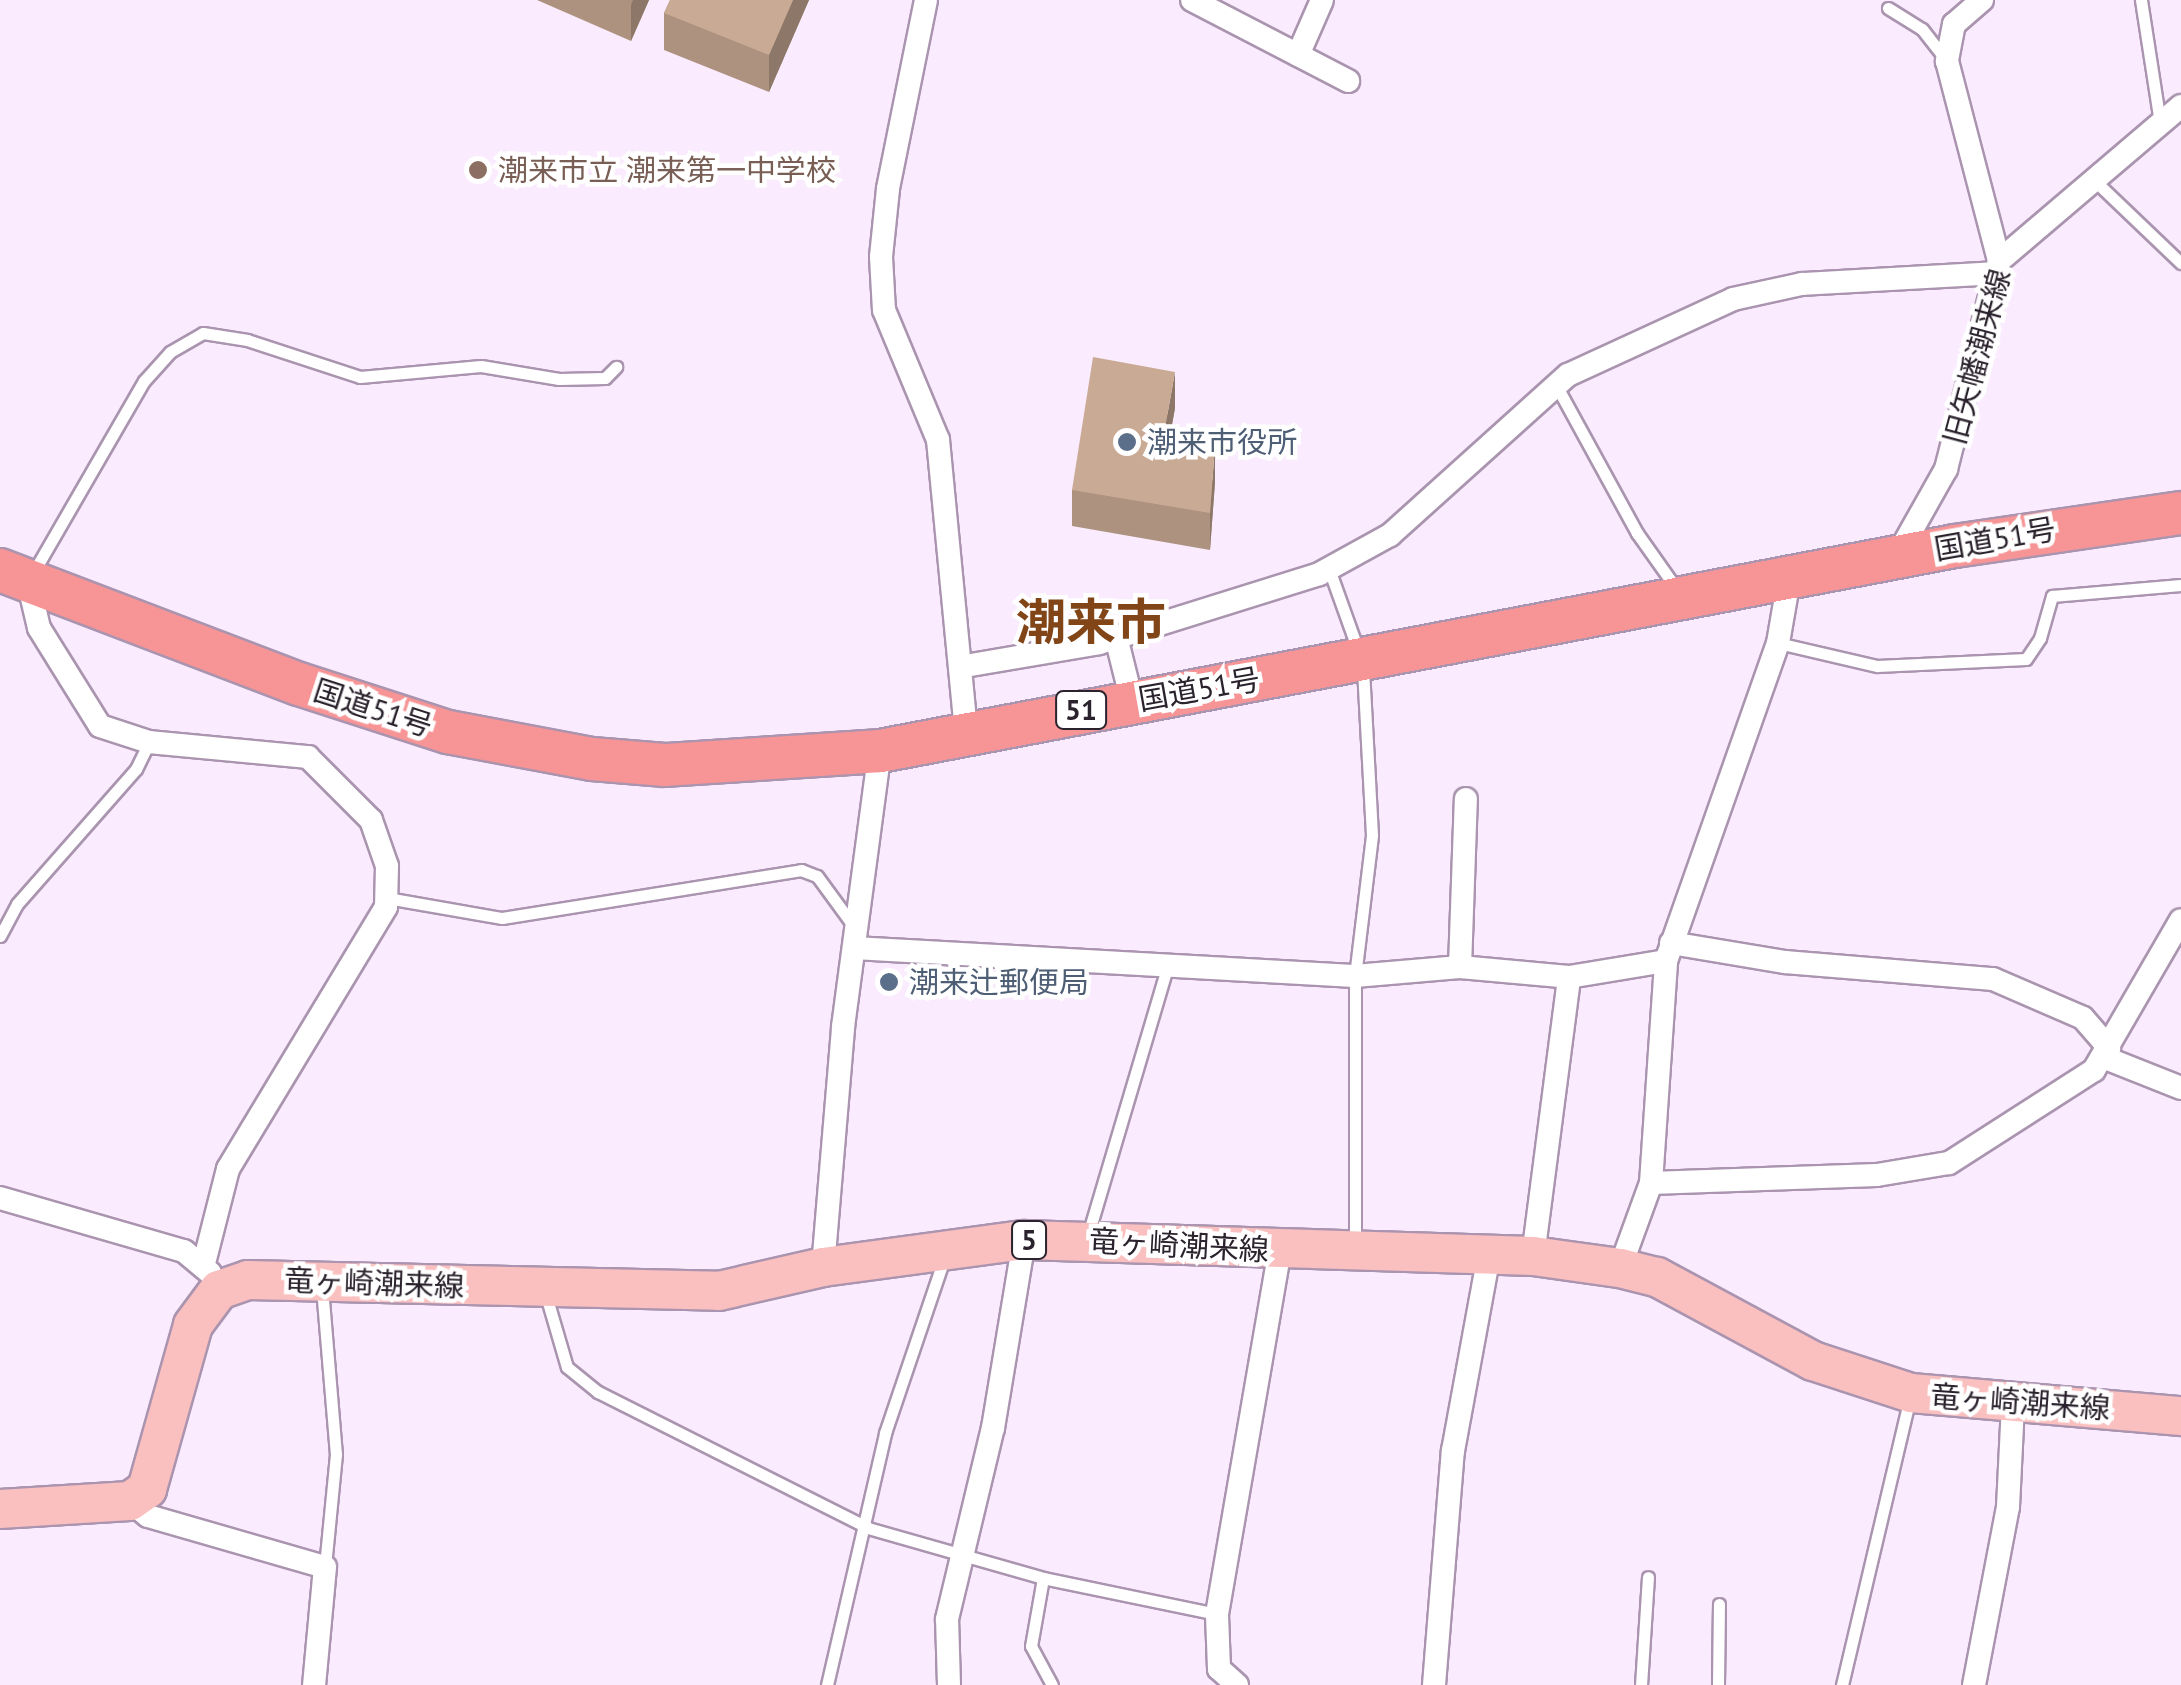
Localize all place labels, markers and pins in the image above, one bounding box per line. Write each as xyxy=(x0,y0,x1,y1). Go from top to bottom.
place label: 潮来市立 潮来第一中学校 xyxy=(498,152,836,188)
marker: 潮来市立 潮来第一中学校 xyxy=(467,159,489,181)
place label: 潮来市役所 xyxy=(1147,424,1297,460)
marker: 潮来市役所 xyxy=(1116,431,1138,453)
place label: 潮来辻郵便局 xyxy=(909,964,1089,1000)
marker: 潮来辻郵便局 xyxy=(878,971,900,993)

